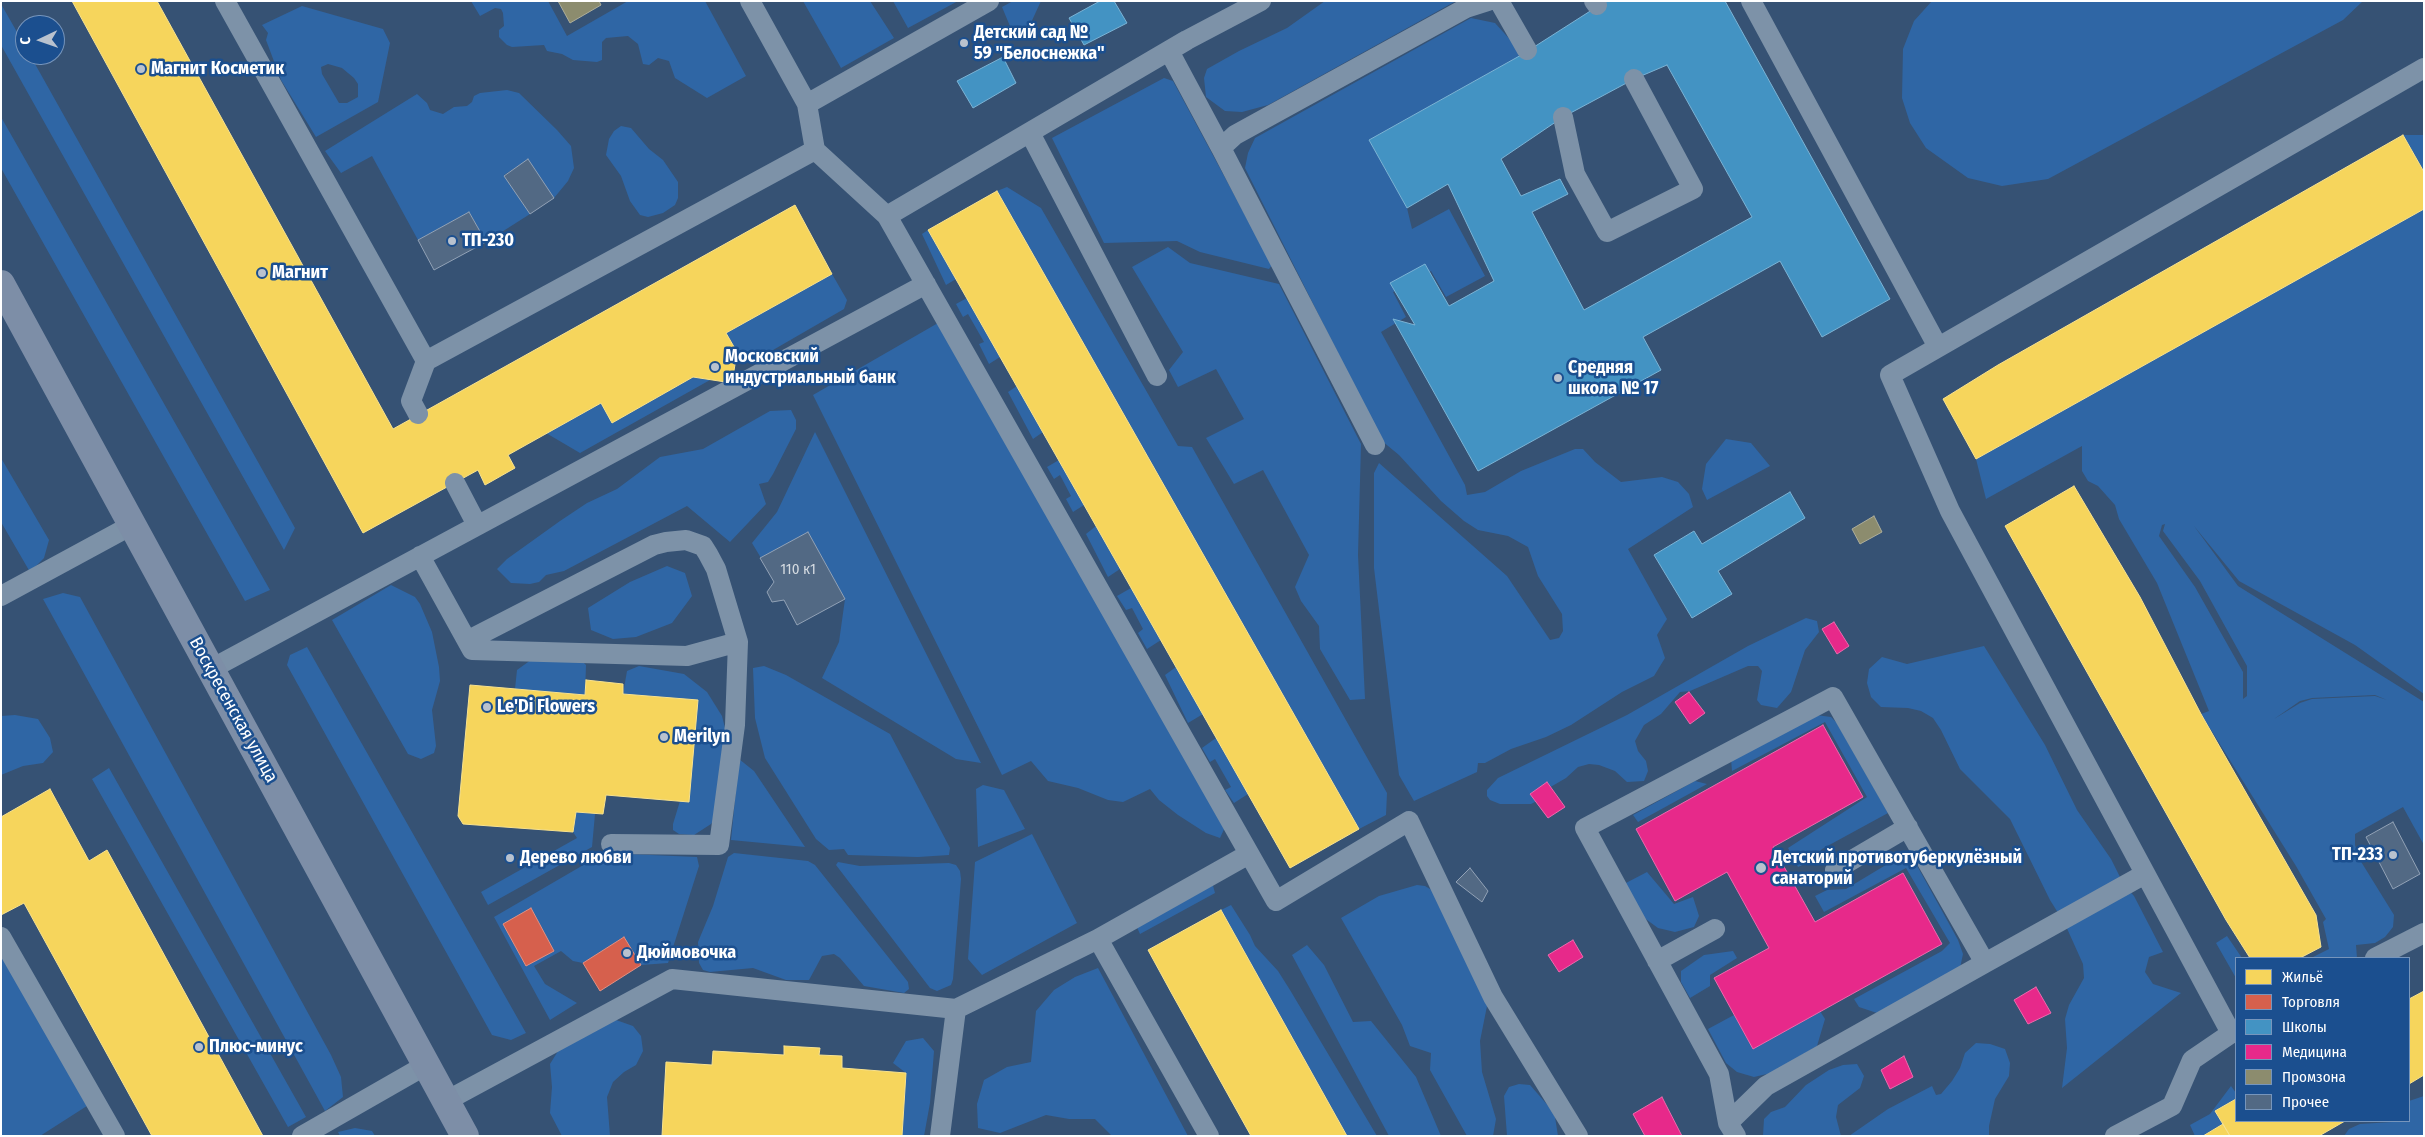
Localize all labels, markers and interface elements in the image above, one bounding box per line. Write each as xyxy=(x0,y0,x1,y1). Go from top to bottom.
north arrow xyxy=(15,15,65,65)
place label: Детский сад № 59 "Белоснежка" xyxy=(974,22,1105,64)
text: С xyxy=(17,37,34,45)
marker: Детский сад № 59 "Белоснежка" xyxy=(958,37,970,49)
place label: Магнит Косметик xyxy=(151,58,284,80)
marker: Магнит Косметик xyxy=(135,63,147,75)
place label: ТП-230 xyxy=(462,230,514,252)
marker: ТП-230 xyxy=(446,235,458,247)
place label: Магнит xyxy=(272,262,328,284)
marker: Магнит xyxy=(256,267,268,279)
place label: Московский индустриальный банк xyxy=(725,346,896,388)
place label: Средняя школа № 17 xyxy=(1568,357,1658,399)
marker: Московский индустриальный банк xyxy=(709,361,721,373)
marker: Средняя школа № 17 xyxy=(1552,372,1564,384)
house number: 110 к1 xyxy=(780,561,816,579)
street label: Воскресенская улица xyxy=(184,634,282,786)
place label: Le'Di Flowers xyxy=(497,696,595,718)
marker: Le'Di Flowers xyxy=(481,701,493,713)
place label: Merilyn xyxy=(674,726,730,748)
marker: Merilyn xyxy=(658,731,670,743)
place label: ТП-233 xyxy=(2332,844,2383,866)
place label: Дерево любви xyxy=(520,847,632,869)
place label: Детский противотуберкулёзный санаторий xyxy=(1772,847,2022,890)
marker: ТП-233 xyxy=(2387,849,2399,861)
marker: Дерево любви xyxy=(504,852,516,864)
marker: Детский противотуберкулёзный санаторий xyxy=(1754,861,1768,875)
place label: Дюймовочка xyxy=(637,942,736,964)
marker: Дюймовочка xyxy=(621,947,633,959)
legend xyxy=(2235,957,2410,1122)
text: Жильё xyxy=(2282,968,2323,986)
text: Торговля xyxy=(2282,993,2340,1011)
text: Школы xyxy=(2282,1018,2327,1036)
place label: Плюс-минус xyxy=(209,1036,303,1058)
marker: Плюс-минус xyxy=(193,1041,205,1053)
text: Медицина xyxy=(2282,1043,2347,1061)
text: Промзона xyxy=(2282,1068,2346,1086)
text: Прочее xyxy=(2282,1093,2329,1111)

